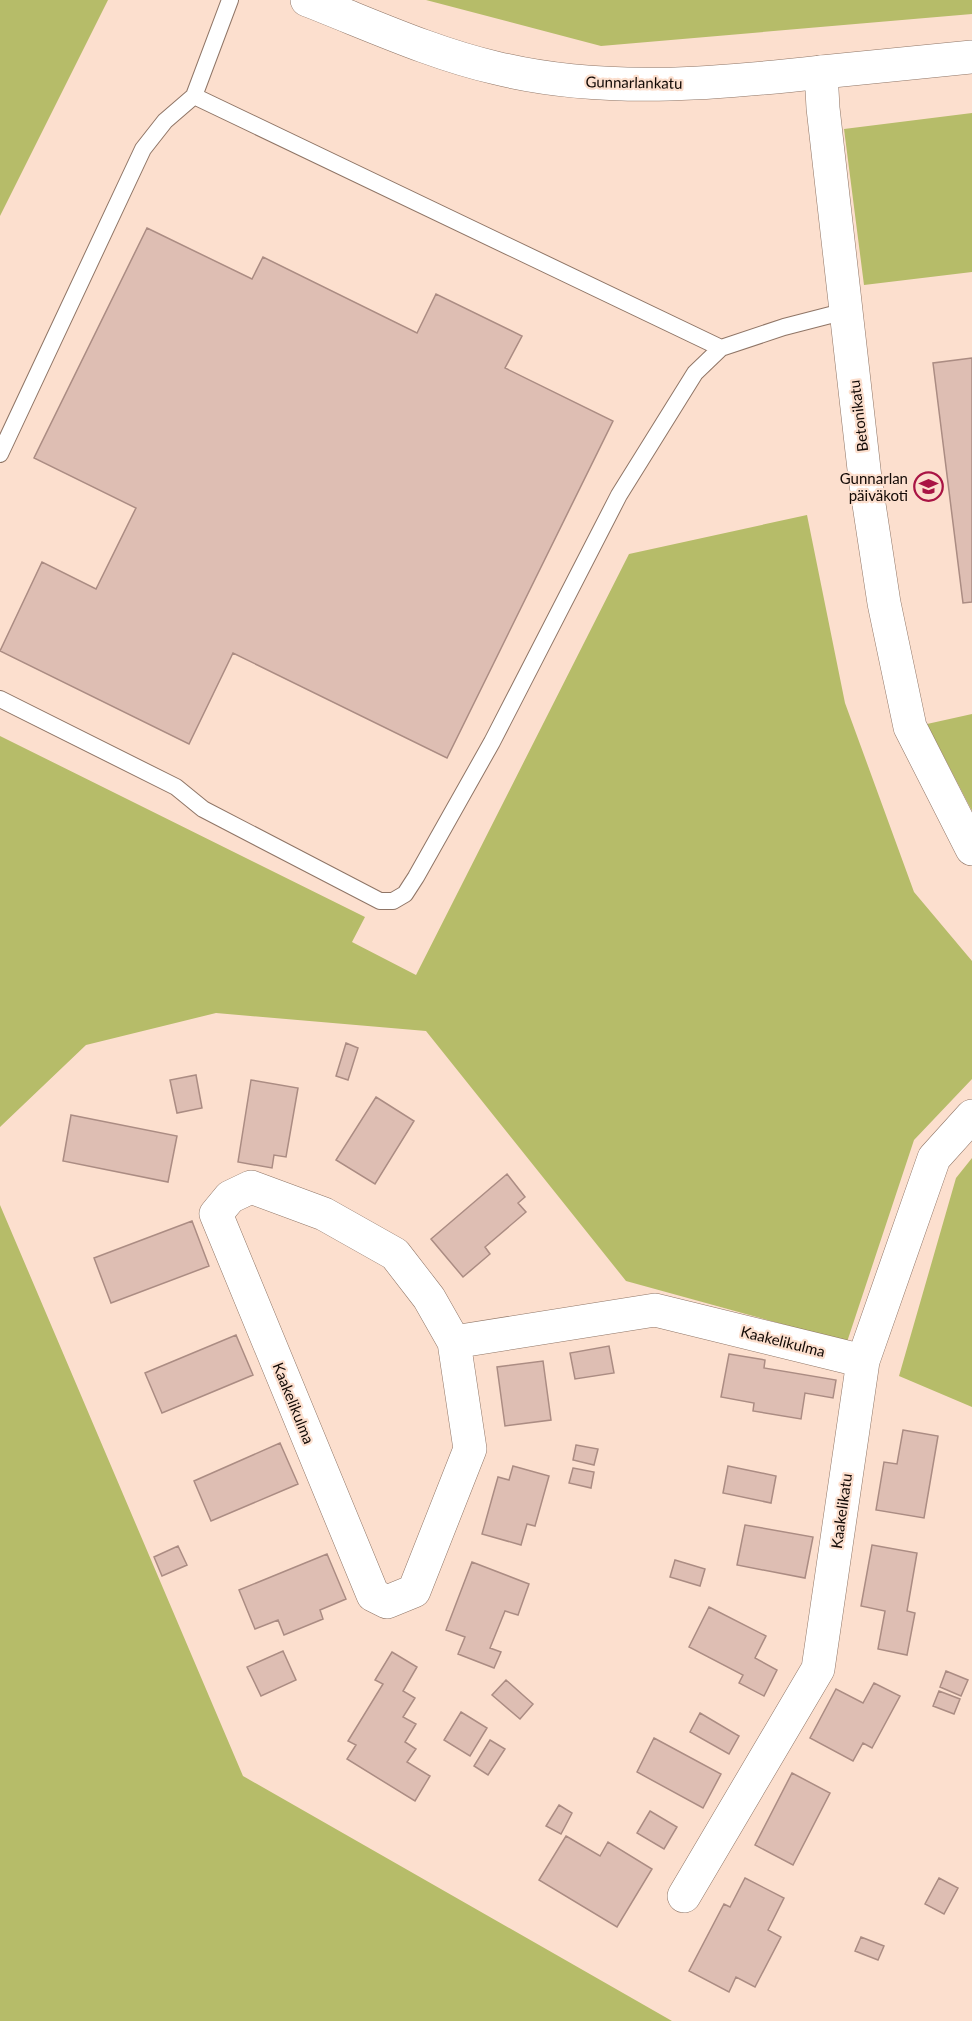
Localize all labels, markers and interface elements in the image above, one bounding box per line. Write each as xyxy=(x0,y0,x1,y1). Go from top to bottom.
street label: Gunnarlankatu xyxy=(585,72,683,92)
street label: Betonikatu xyxy=(845,379,871,453)
place label: Gunnarlan päiväkoti xyxy=(840,469,908,504)
school or university icon: Gunnarlan päiväkoti xyxy=(913,471,945,503)
street label: Kaakelikulma xyxy=(739,1322,827,1360)
street label: Kaakelikulma xyxy=(269,1360,319,1446)
street label: Kaakelikatu xyxy=(827,1472,855,1550)

